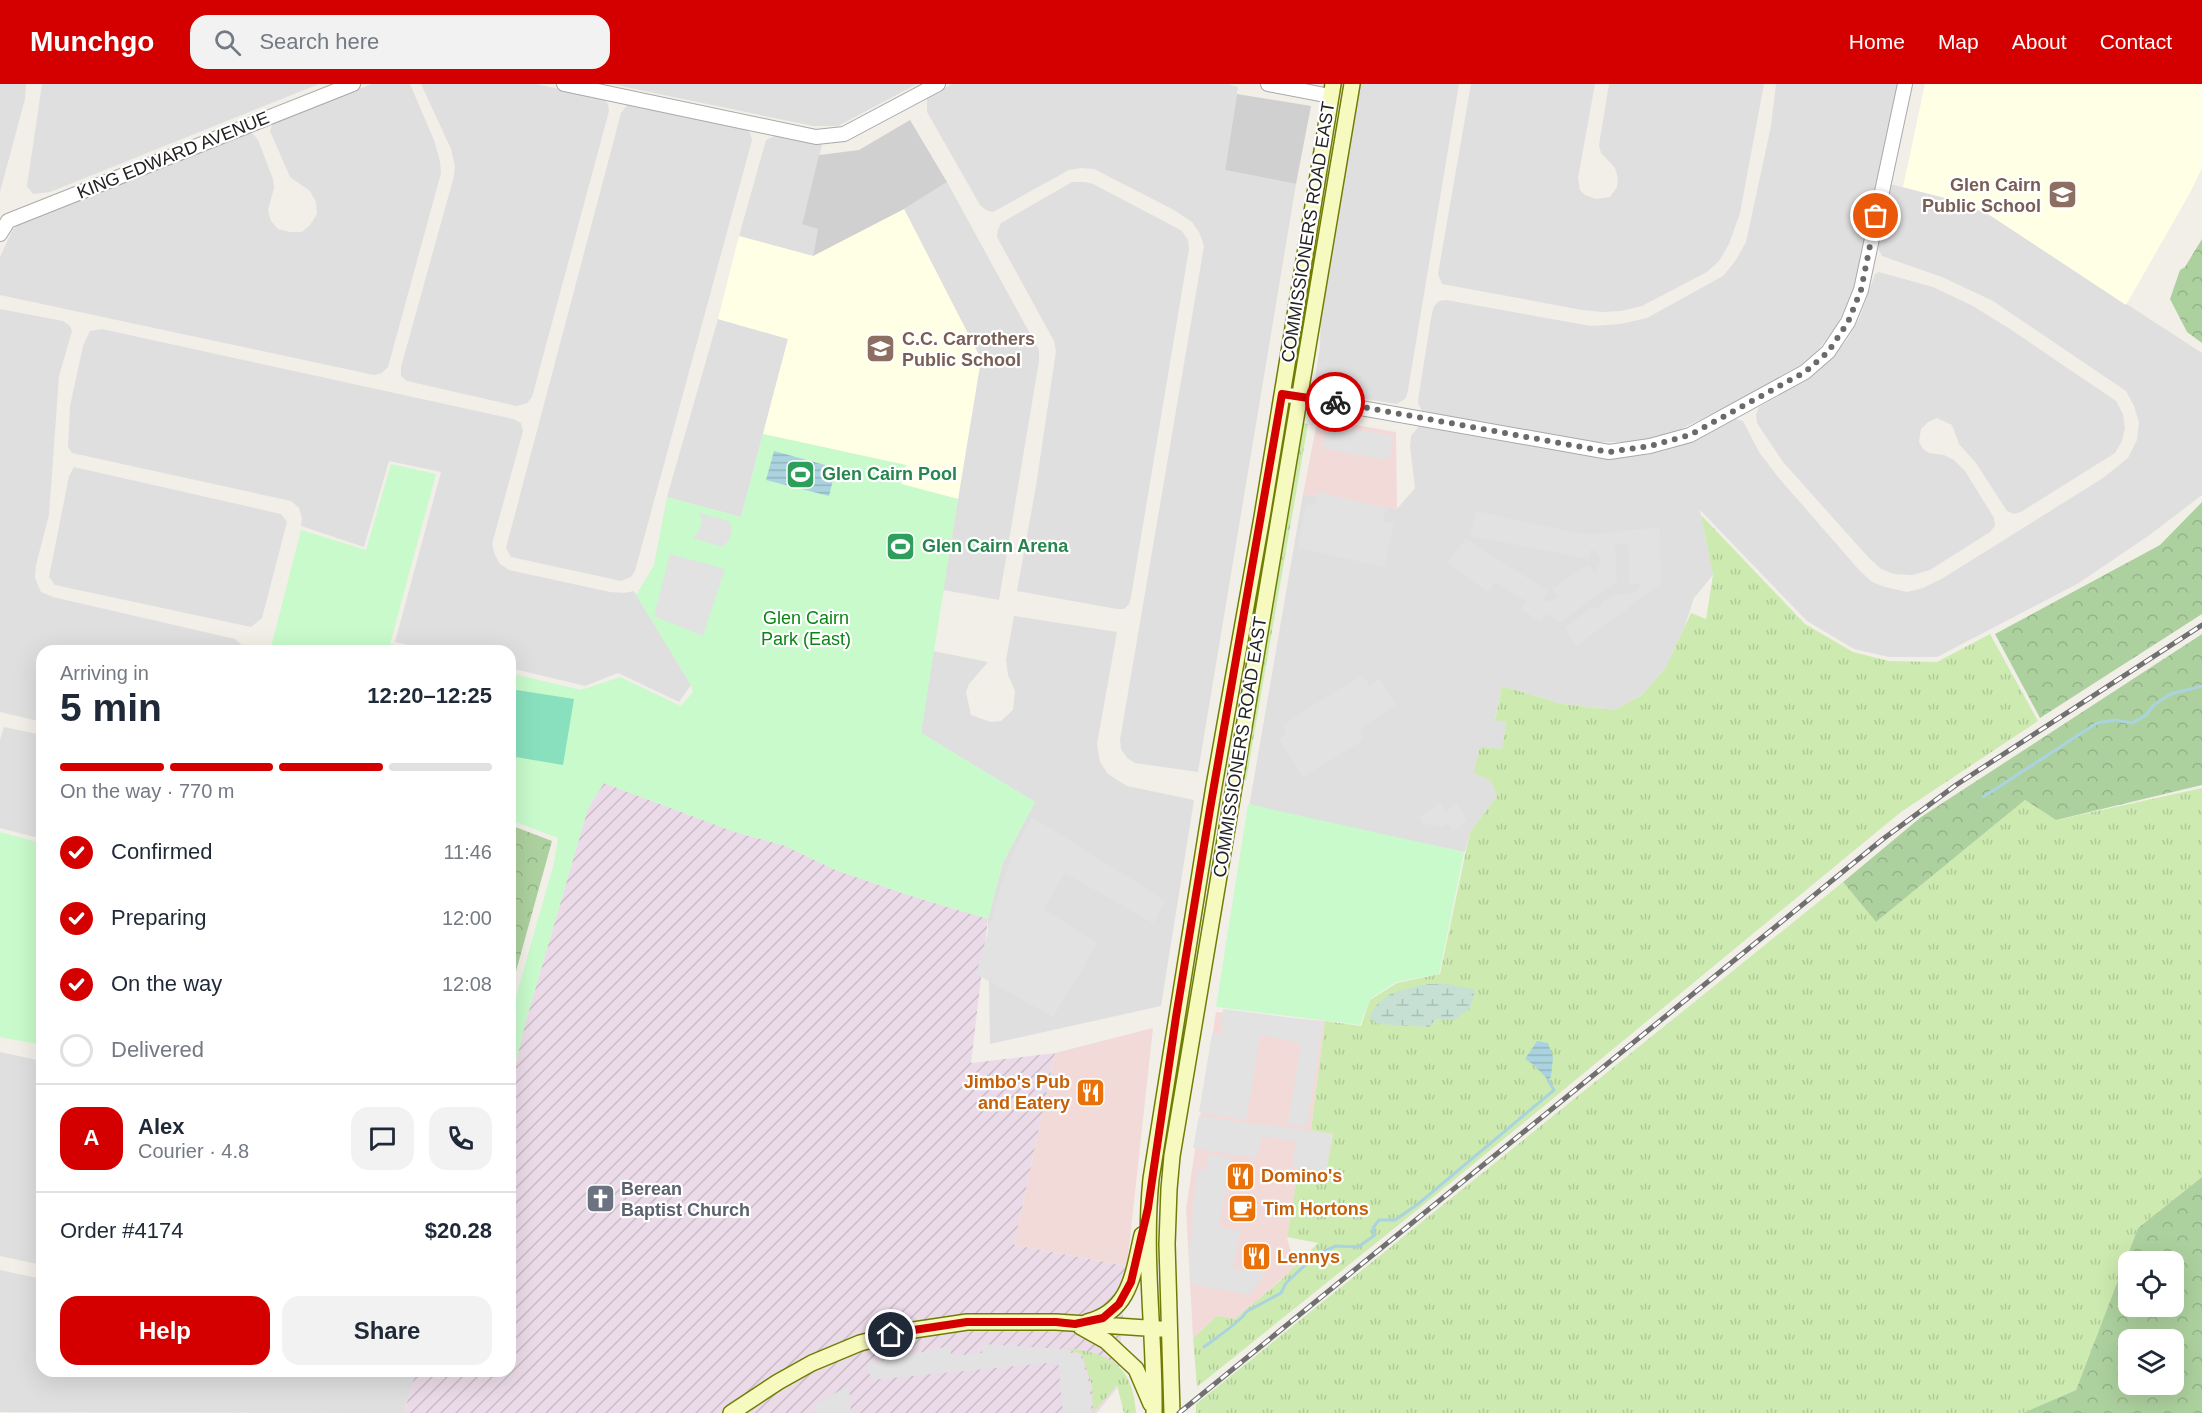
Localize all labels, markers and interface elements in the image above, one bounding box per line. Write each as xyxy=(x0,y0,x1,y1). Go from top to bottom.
search box xyxy=(190,15,610,69)
text: Munchgo xyxy=(30,26,154,57)
icon: search xyxy=(211,26,244,59)
text: Search here xyxy=(259,29,379,54)
text: Home xyxy=(1849,30,1905,53)
text: Map xyxy=(1938,30,1979,53)
text: About xyxy=(2012,30,2067,53)
text: Contact xyxy=(2100,30,2172,53)
street label: COMMISSIONERS ROAD EAST xyxy=(1277,100,1339,364)
street label: KING EDWARD AVENUE xyxy=(74,107,272,203)
place label: Glen Cairn Public School xyxy=(1922,175,2041,216)
school or university icon: Glen Cairn Public School xyxy=(2046,179,2078,211)
pin xyxy=(1850,190,1901,241)
icon: bag xyxy=(1859,199,1892,232)
place label: C.C. Carrothers Public School xyxy=(902,329,1035,370)
school or university icon: C.C. Carrothers Public School xyxy=(865,333,897,365)
courier xyxy=(1305,372,1365,432)
icon: bike xyxy=(1319,386,1352,419)
sports icon: Glen Cairn Pool xyxy=(785,458,817,490)
place label: Glen Cairn Pool xyxy=(822,464,957,484)
sports icon: Glen Cairn Arena xyxy=(885,530,917,562)
place label: Glen Cairn Arena xyxy=(922,536,1069,556)
park label: Glen Cairn Park (East) xyxy=(761,608,851,649)
street label: COMMISSIONERS ROAD EAST xyxy=(1209,615,1271,879)
text: Arriving in xyxy=(60,662,149,684)
text: 12:20–12:25 xyxy=(367,683,492,708)
text: 5 min xyxy=(60,686,162,729)
text: On the way · 770 m xyxy=(60,780,235,802)
icon: check xyxy=(60,836,93,869)
text: Confirmed xyxy=(111,839,212,864)
text: 11:46 xyxy=(443,841,492,863)
icon: check xyxy=(60,902,93,935)
text: Preparing xyxy=(111,905,206,930)
text: 12:00 xyxy=(442,907,492,929)
icon: check xyxy=(60,968,93,1001)
text: On the way xyxy=(111,971,222,996)
text: 12:08 xyxy=(442,973,492,995)
text: Delivered xyxy=(111,1037,204,1062)
place label: Jimbo's Pub and Eatery xyxy=(964,1072,1070,1113)
restaurant icon: Jimbo's Pub and Eatery xyxy=(1075,1076,1107,1108)
button: chat xyxy=(351,1107,414,1170)
button: phone xyxy=(429,1107,492,1170)
text: Alex xyxy=(138,1114,184,1139)
text: A xyxy=(84,1125,99,1150)
text: Courier · 4.8 xyxy=(138,1140,249,1162)
restaurant icon: Domino's xyxy=(1224,1160,1256,1192)
place label: Domino's xyxy=(1261,1166,1342,1186)
place label: Berean Baptist Church xyxy=(621,1179,750,1220)
church icon: Berean Baptist Church xyxy=(584,1183,616,1215)
cafe icon: Tim Hortons xyxy=(1226,1193,1258,1225)
place label: Tim Hortons xyxy=(1263,1199,1369,1219)
text: Order #4174 xyxy=(60,1218,184,1243)
text: $20.28 xyxy=(425,1218,492,1243)
restaurant icon: Lennys xyxy=(1240,1241,1272,1273)
place label: Lennys xyxy=(1277,1247,1340,1267)
map controls xyxy=(2118,1251,2184,1395)
button: locate xyxy=(2118,1251,2184,1317)
button: Help xyxy=(60,1296,270,1365)
button: Share xyxy=(282,1296,492,1365)
pin xyxy=(865,1309,916,1360)
icon: home xyxy=(874,1318,907,1351)
button: layers xyxy=(2118,1329,2184,1395)

